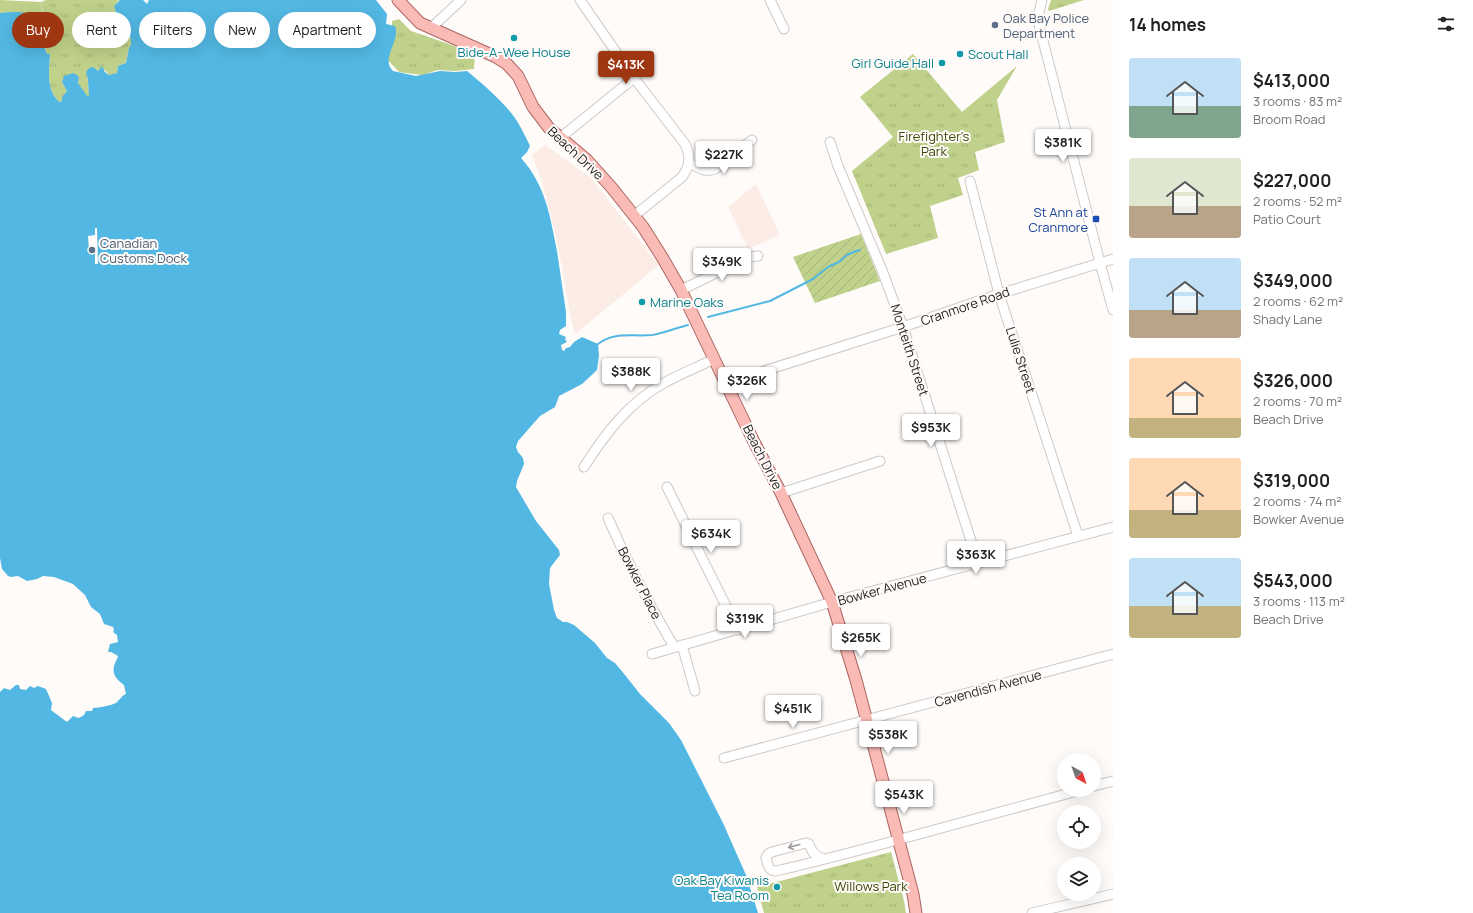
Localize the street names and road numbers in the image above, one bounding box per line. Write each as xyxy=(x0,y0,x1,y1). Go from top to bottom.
street label: Beach Drive xyxy=(544,122,608,184)
street label: Cranmore Road xyxy=(918,282,1012,330)
street label: Monteith Street xyxy=(887,302,933,398)
street label: Lulie Street xyxy=(1002,324,1040,396)
street label: Beach Drive xyxy=(739,421,787,493)
street label: Bowker Place xyxy=(614,544,666,623)
street label: Bowker Avenue xyxy=(836,568,929,609)
street label: Cavendish Avenue xyxy=(932,665,1044,711)

